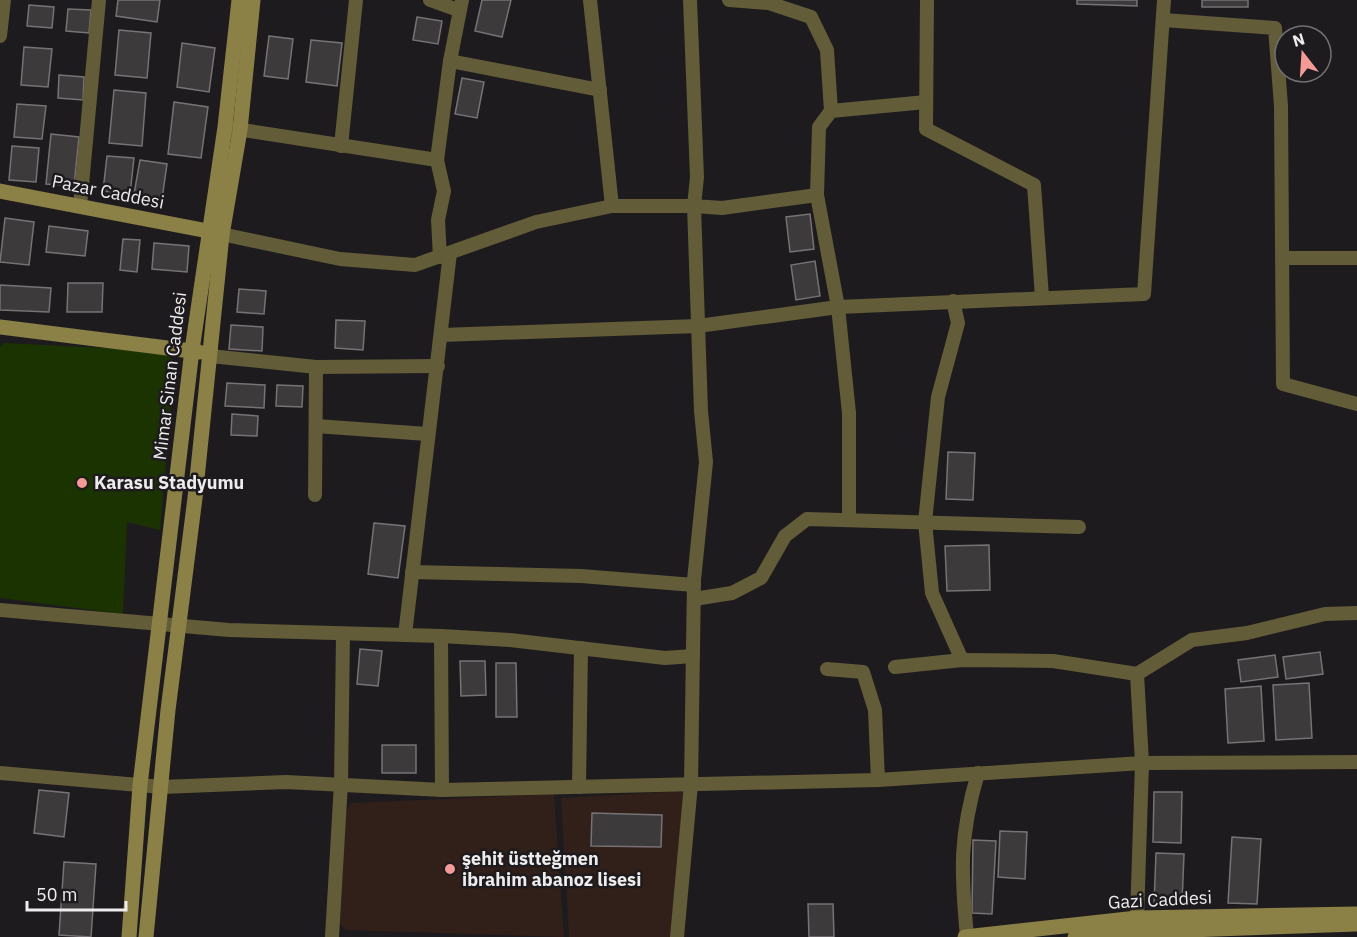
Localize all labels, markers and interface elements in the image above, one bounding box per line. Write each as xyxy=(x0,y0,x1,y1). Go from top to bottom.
north arrow xyxy=(1273,24,1333,84)
text: N xyxy=(1290,28,1307,51)
street label: Pazar Caddesi xyxy=(50,169,166,214)
street label: Mimar Sinan Caddesi xyxy=(148,290,191,461)
place label: Karasu Stadyumu xyxy=(94,471,244,494)
marker: Karasu Stadyumu xyxy=(75,476,89,490)
place label: şehit üstteğmen ibrahim abanoz lisesi xyxy=(462,847,641,891)
marker: şehit üstteğmen ibrahim abanoz lisesi xyxy=(443,862,457,876)
scale bar xyxy=(27,874,126,912)
text: 50 m xyxy=(36,883,78,906)
street label: Gazi Caddesi xyxy=(1107,885,1213,914)

